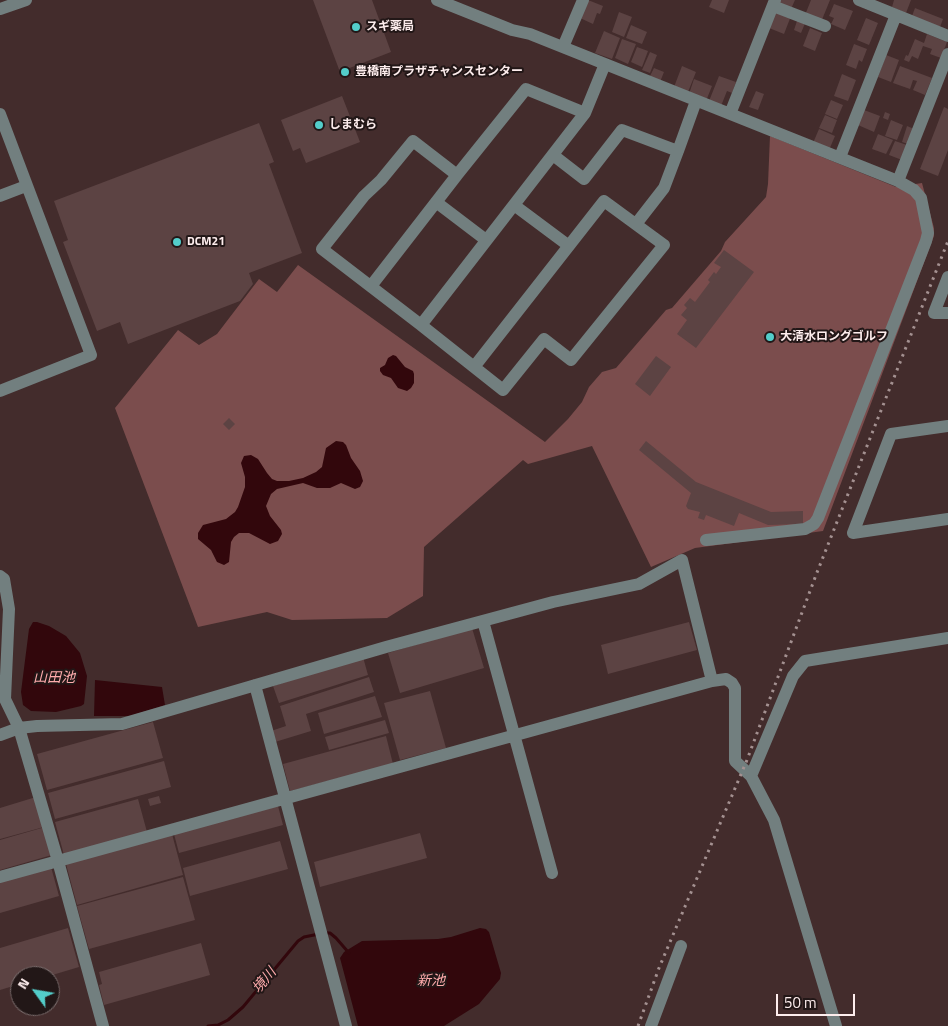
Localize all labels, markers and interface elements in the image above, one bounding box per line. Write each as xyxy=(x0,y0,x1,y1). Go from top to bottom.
place label: スギ薬局 xyxy=(366,20,414,34)
marker: スギ薬局 xyxy=(350,21,362,33)
place label: 豊橋南プラザチャンスセンター xyxy=(355,65,523,79)
marker: 豊橋南プラザチャンスセンター xyxy=(339,66,351,78)
place label: しまむら xyxy=(329,118,377,132)
marker: しまむら xyxy=(313,119,325,131)
place label: DCM21 xyxy=(187,235,225,249)
marker: DCM21 xyxy=(171,236,183,248)
place label: 大清水ロングゴルフ xyxy=(780,330,888,344)
marker: 大清水ロングゴルフ xyxy=(764,331,776,343)
water label: 山田池 xyxy=(33,671,75,687)
water label: 境川 xyxy=(250,965,280,997)
north arrow xyxy=(10,966,60,1016)
text: N xyxy=(11,974,34,993)
water label: 新池 xyxy=(417,974,445,990)
scale bar xyxy=(778,984,857,1016)
text: 50 m xyxy=(784,991,817,1014)

